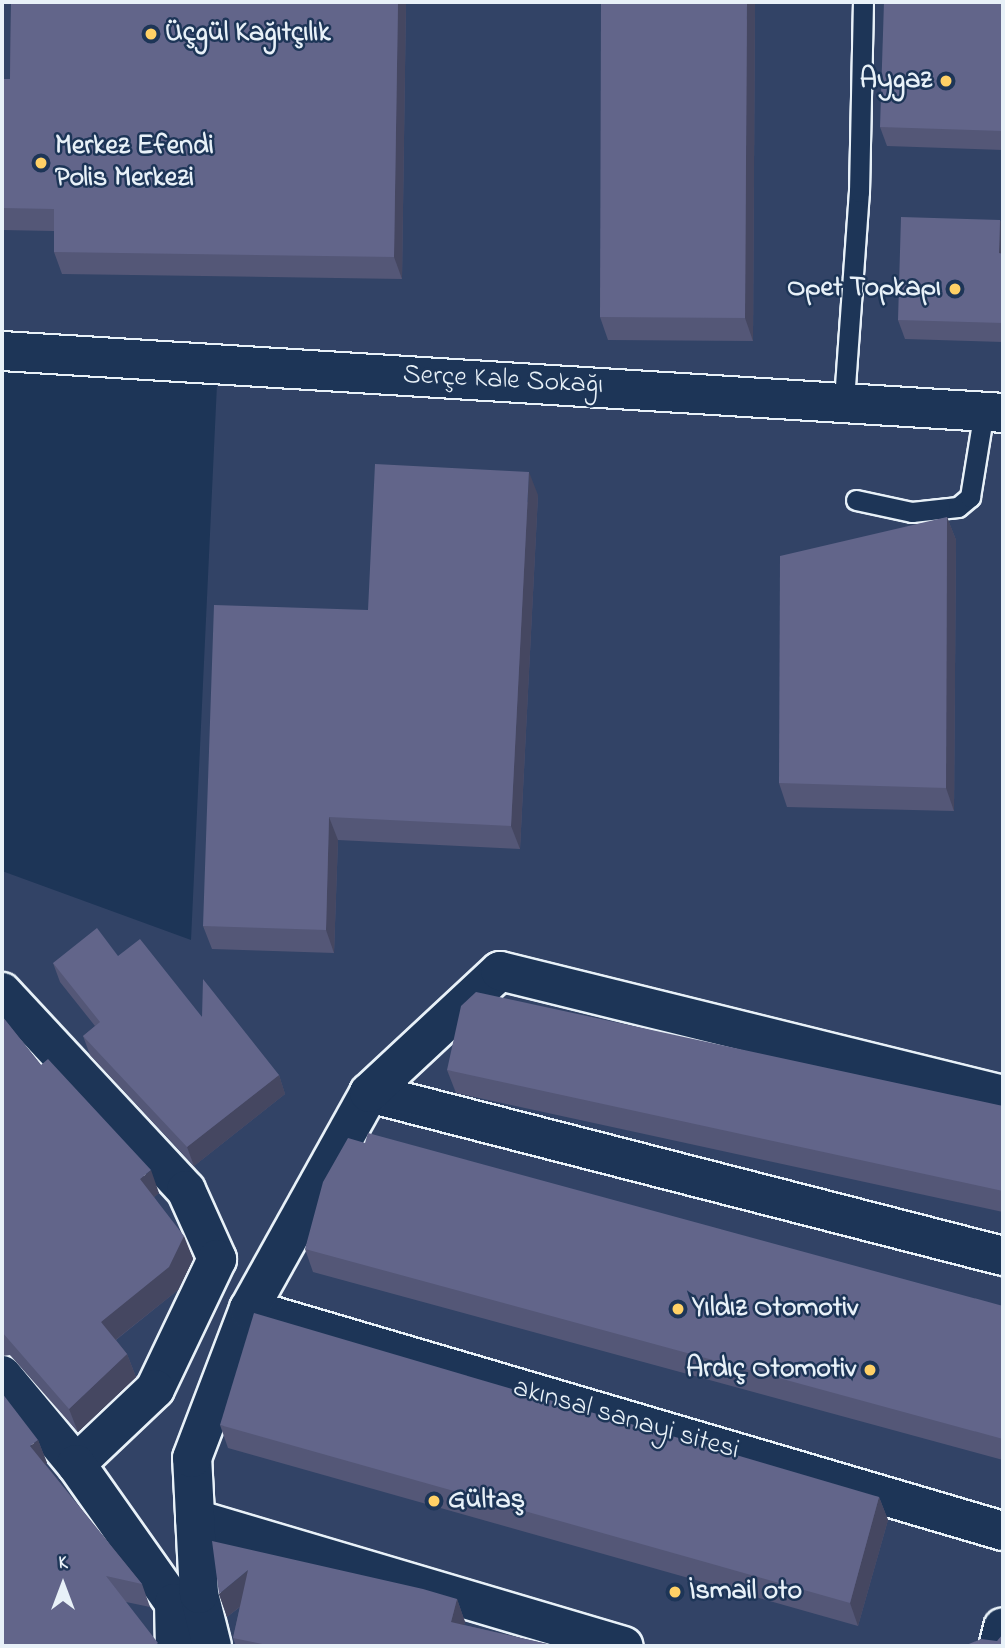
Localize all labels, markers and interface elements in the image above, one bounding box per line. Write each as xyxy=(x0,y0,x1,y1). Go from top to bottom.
place label: Üçgül Kağıtçılık xyxy=(165,17,331,51)
marker: Üçgül Kağıtçılık xyxy=(143,26,159,42)
place label: Aygaz xyxy=(860,64,932,98)
marker: Aygaz xyxy=(938,73,954,89)
place label: Merkez Efendi Polis Merkezi xyxy=(55,130,214,196)
marker: Merkez Efendi Polis Merkezi xyxy=(33,155,49,171)
place label: Opet Topkapı xyxy=(787,272,941,306)
marker: Opet Topkapı xyxy=(947,281,963,297)
street label: Serçe Kale Sokağı xyxy=(402,359,604,403)
place label: Yıldız Otomotiv xyxy=(692,1292,858,1326)
marker: Yıldız Otomotiv xyxy=(670,1301,686,1317)
place label: Ardıç Otomotiv xyxy=(686,1353,856,1387)
marker: Ardıç Otomotiv xyxy=(862,1362,878,1378)
street label: akınsal sanayi sitesi xyxy=(509,1372,743,1468)
place label: Gültaş xyxy=(448,1484,525,1518)
marker: Gültaş xyxy=(426,1493,442,1509)
north arrow xyxy=(28,1550,98,1620)
text: K xyxy=(58,1550,68,1577)
place label: İsmail oto xyxy=(689,1575,802,1609)
marker: İsmail oto xyxy=(667,1584,683,1600)

